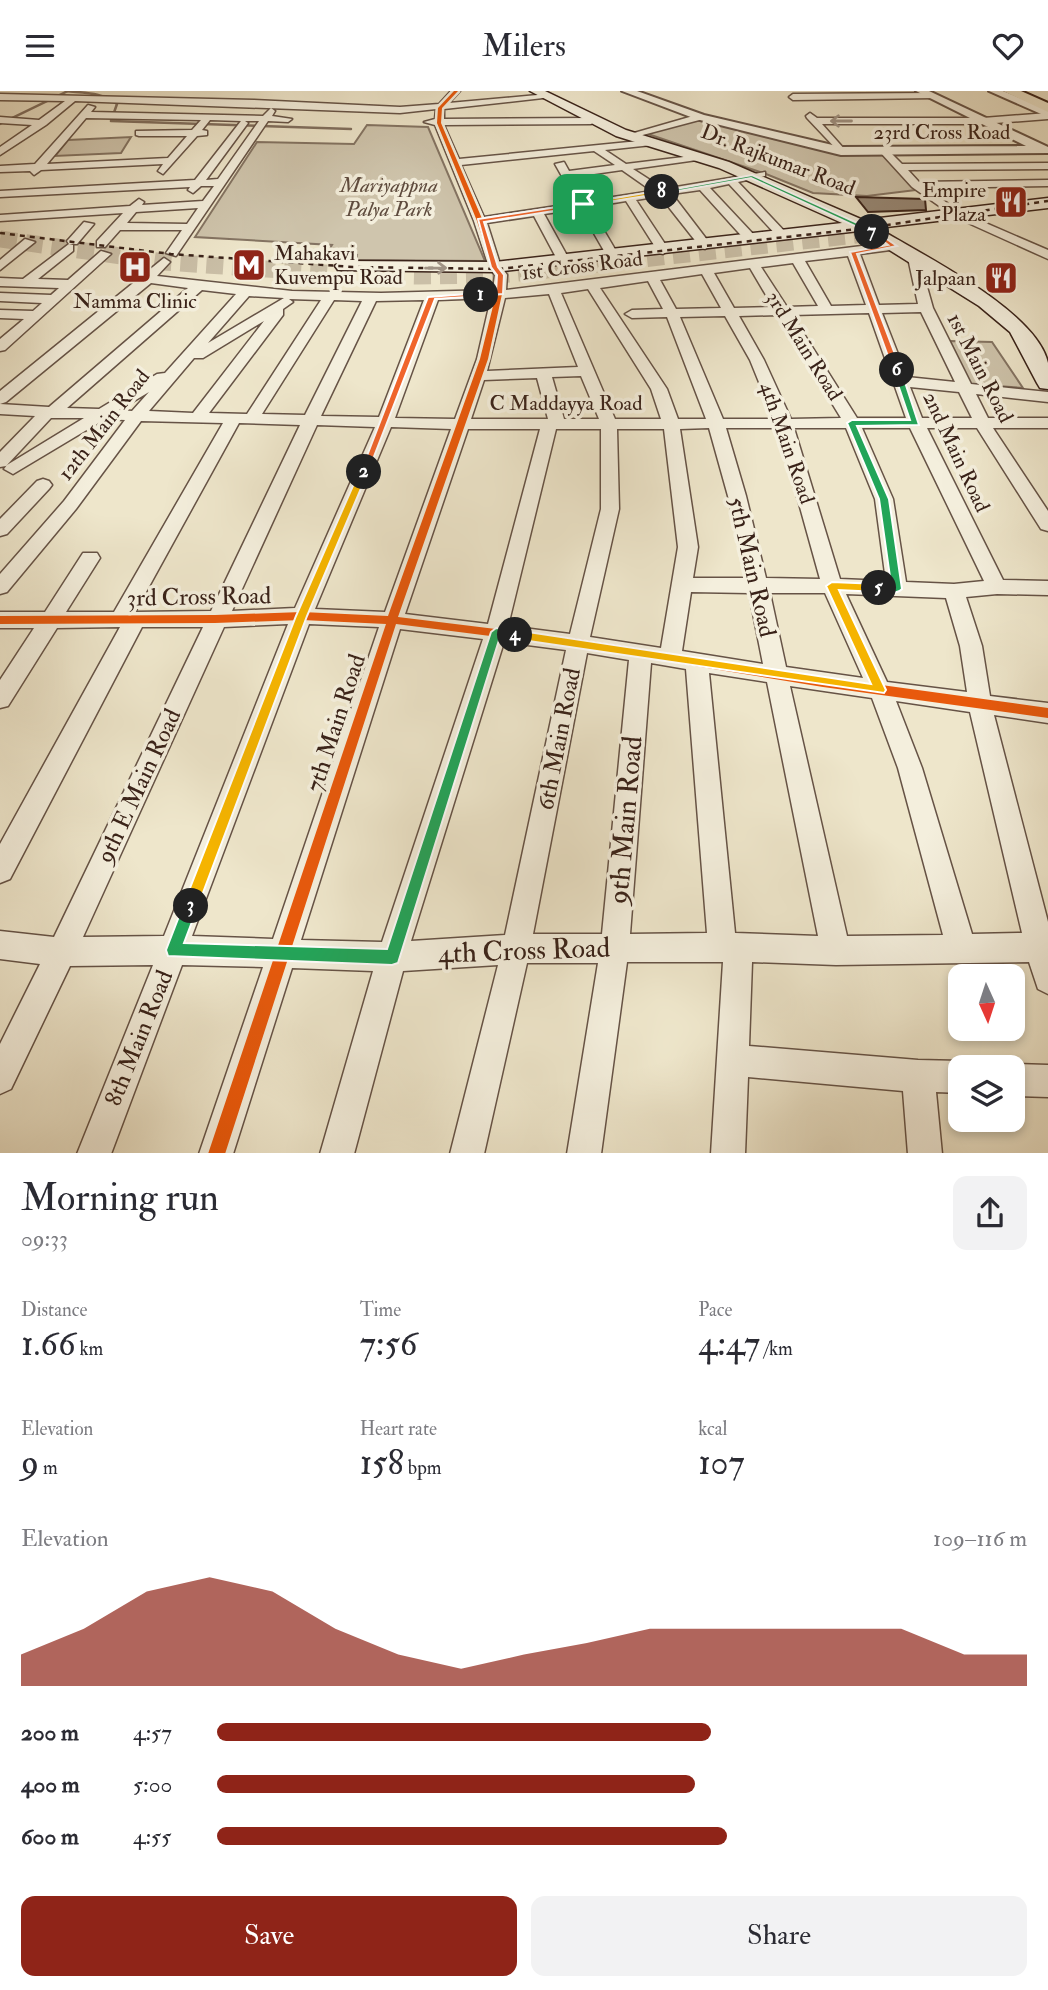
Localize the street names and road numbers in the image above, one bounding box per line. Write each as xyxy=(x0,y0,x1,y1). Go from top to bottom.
street label: Dr. Rajkumar Road xyxy=(697,118,860,202)
street label: 23rd Cross Road xyxy=(874,119,1011,146)
street label: 1st Cross Road xyxy=(520,245,645,287)
street label: 3rd Main Road xyxy=(760,286,849,406)
street label: 1st Main Road xyxy=(941,309,1019,428)
street label: 12th Main Road xyxy=(52,363,156,486)
street label: 4th Main Road xyxy=(754,379,821,508)
street label: 2nd Main Road xyxy=(916,388,996,517)
street label: C Maddayya Road xyxy=(489,390,643,417)
street label: 5th Main Road xyxy=(721,494,783,640)
street label: 3rd Cross Road xyxy=(127,580,272,614)
street label: 7th Main Road xyxy=(299,650,373,796)
street label: 6th Main Road xyxy=(530,665,588,813)
street label: 9th E Main Road xyxy=(89,704,188,870)
street label: 9th Main Road xyxy=(601,734,651,908)
street label: 4th Cross Road xyxy=(437,930,611,971)
street label: 8th Main Road xyxy=(98,965,180,1110)

